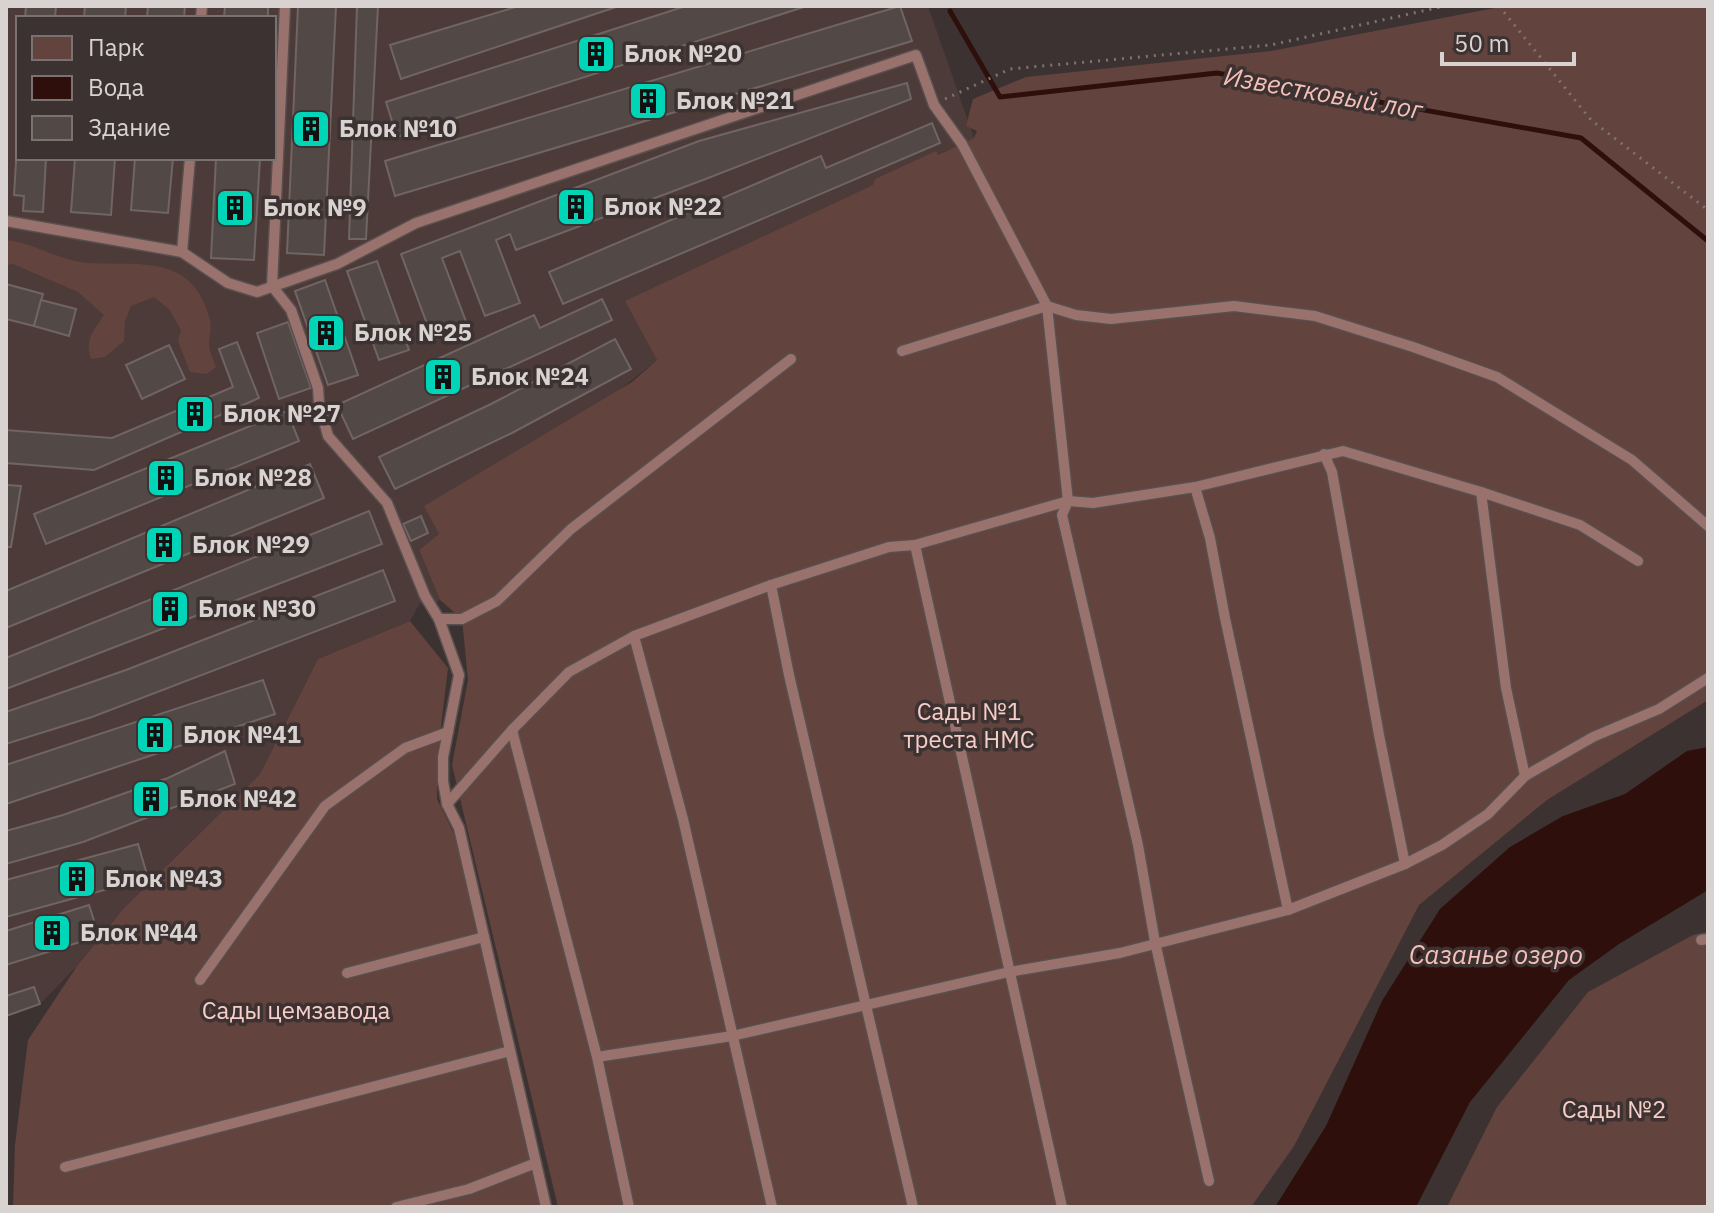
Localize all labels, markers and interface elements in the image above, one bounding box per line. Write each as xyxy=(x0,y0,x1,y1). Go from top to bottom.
legend xyxy=(16,16,276,160)
scale bar xyxy=(1442,16,1574,66)
text: 50 m xyxy=(1454,27,1509,59)
text: Парк xyxy=(88,31,145,63)
building icon: Блок №20 xyxy=(575,33,617,75)
place label: Блок №20 xyxy=(624,37,742,69)
water label: Известковый лог xyxy=(1221,58,1426,126)
text: Вода xyxy=(88,71,144,103)
building icon: Блок №21 xyxy=(627,80,669,122)
place label: Блок №21 xyxy=(676,84,794,116)
building icon: Блок №10 xyxy=(290,108,332,150)
text: Здание xyxy=(88,111,171,143)
place label: Блок №10 xyxy=(339,112,457,144)
building icon: Блок №22 xyxy=(555,186,597,228)
building icon: Блок №9 xyxy=(214,187,256,229)
place label: Блок №22 xyxy=(604,190,722,222)
place label: Блок №9 xyxy=(263,191,367,223)
building icon: Блок №25 xyxy=(305,312,347,354)
place label: Блок №25 xyxy=(354,316,472,348)
building icon: Блок №24 xyxy=(422,356,464,398)
place label: Блок №24 xyxy=(471,360,589,392)
building icon: Блок №27 xyxy=(174,393,216,435)
place label: Блок №27 xyxy=(223,397,341,429)
building icon: Блок №28 xyxy=(145,457,187,499)
place label: Блок №28 xyxy=(194,461,312,493)
building icon: Блок №29 xyxy=(143,524,185,566)
place label: Блок №29 xyxy=(192,528,310,560)
building icon: Блок №30 xyxy=(149,588,191,630)
place label: Блок №30 xyxy=(198,592,316,624)
park label: Сады №1 треста НМС xyxy=(903,695,1035,755)
building icon: Блок №41 xyxy=(134,714,176,756)
place label: Блок №41 xyxy=(183,718,301,750)
building icon: Блок №42 xyxy=(130,778,172,820)
place label: Блок №42 xyxy=(179,782,297,814)
building icon: Блок №43 xyxy=(56,858,98,900)
place label: Блок №43 xyxy=(105,862,223,894)
building icon: Блок №44 xyxy=(31,912,73,954)
place label: Блок №44 xyxy=(80,916,198,948)
water label: Сазанье озеро xyxy=(1409,937,1583,971)
park label: Сады цемзавода xyxy=(202,994,390,1026)
park label: Сады №2 xyxy=(1562,1093,1666,1125)

